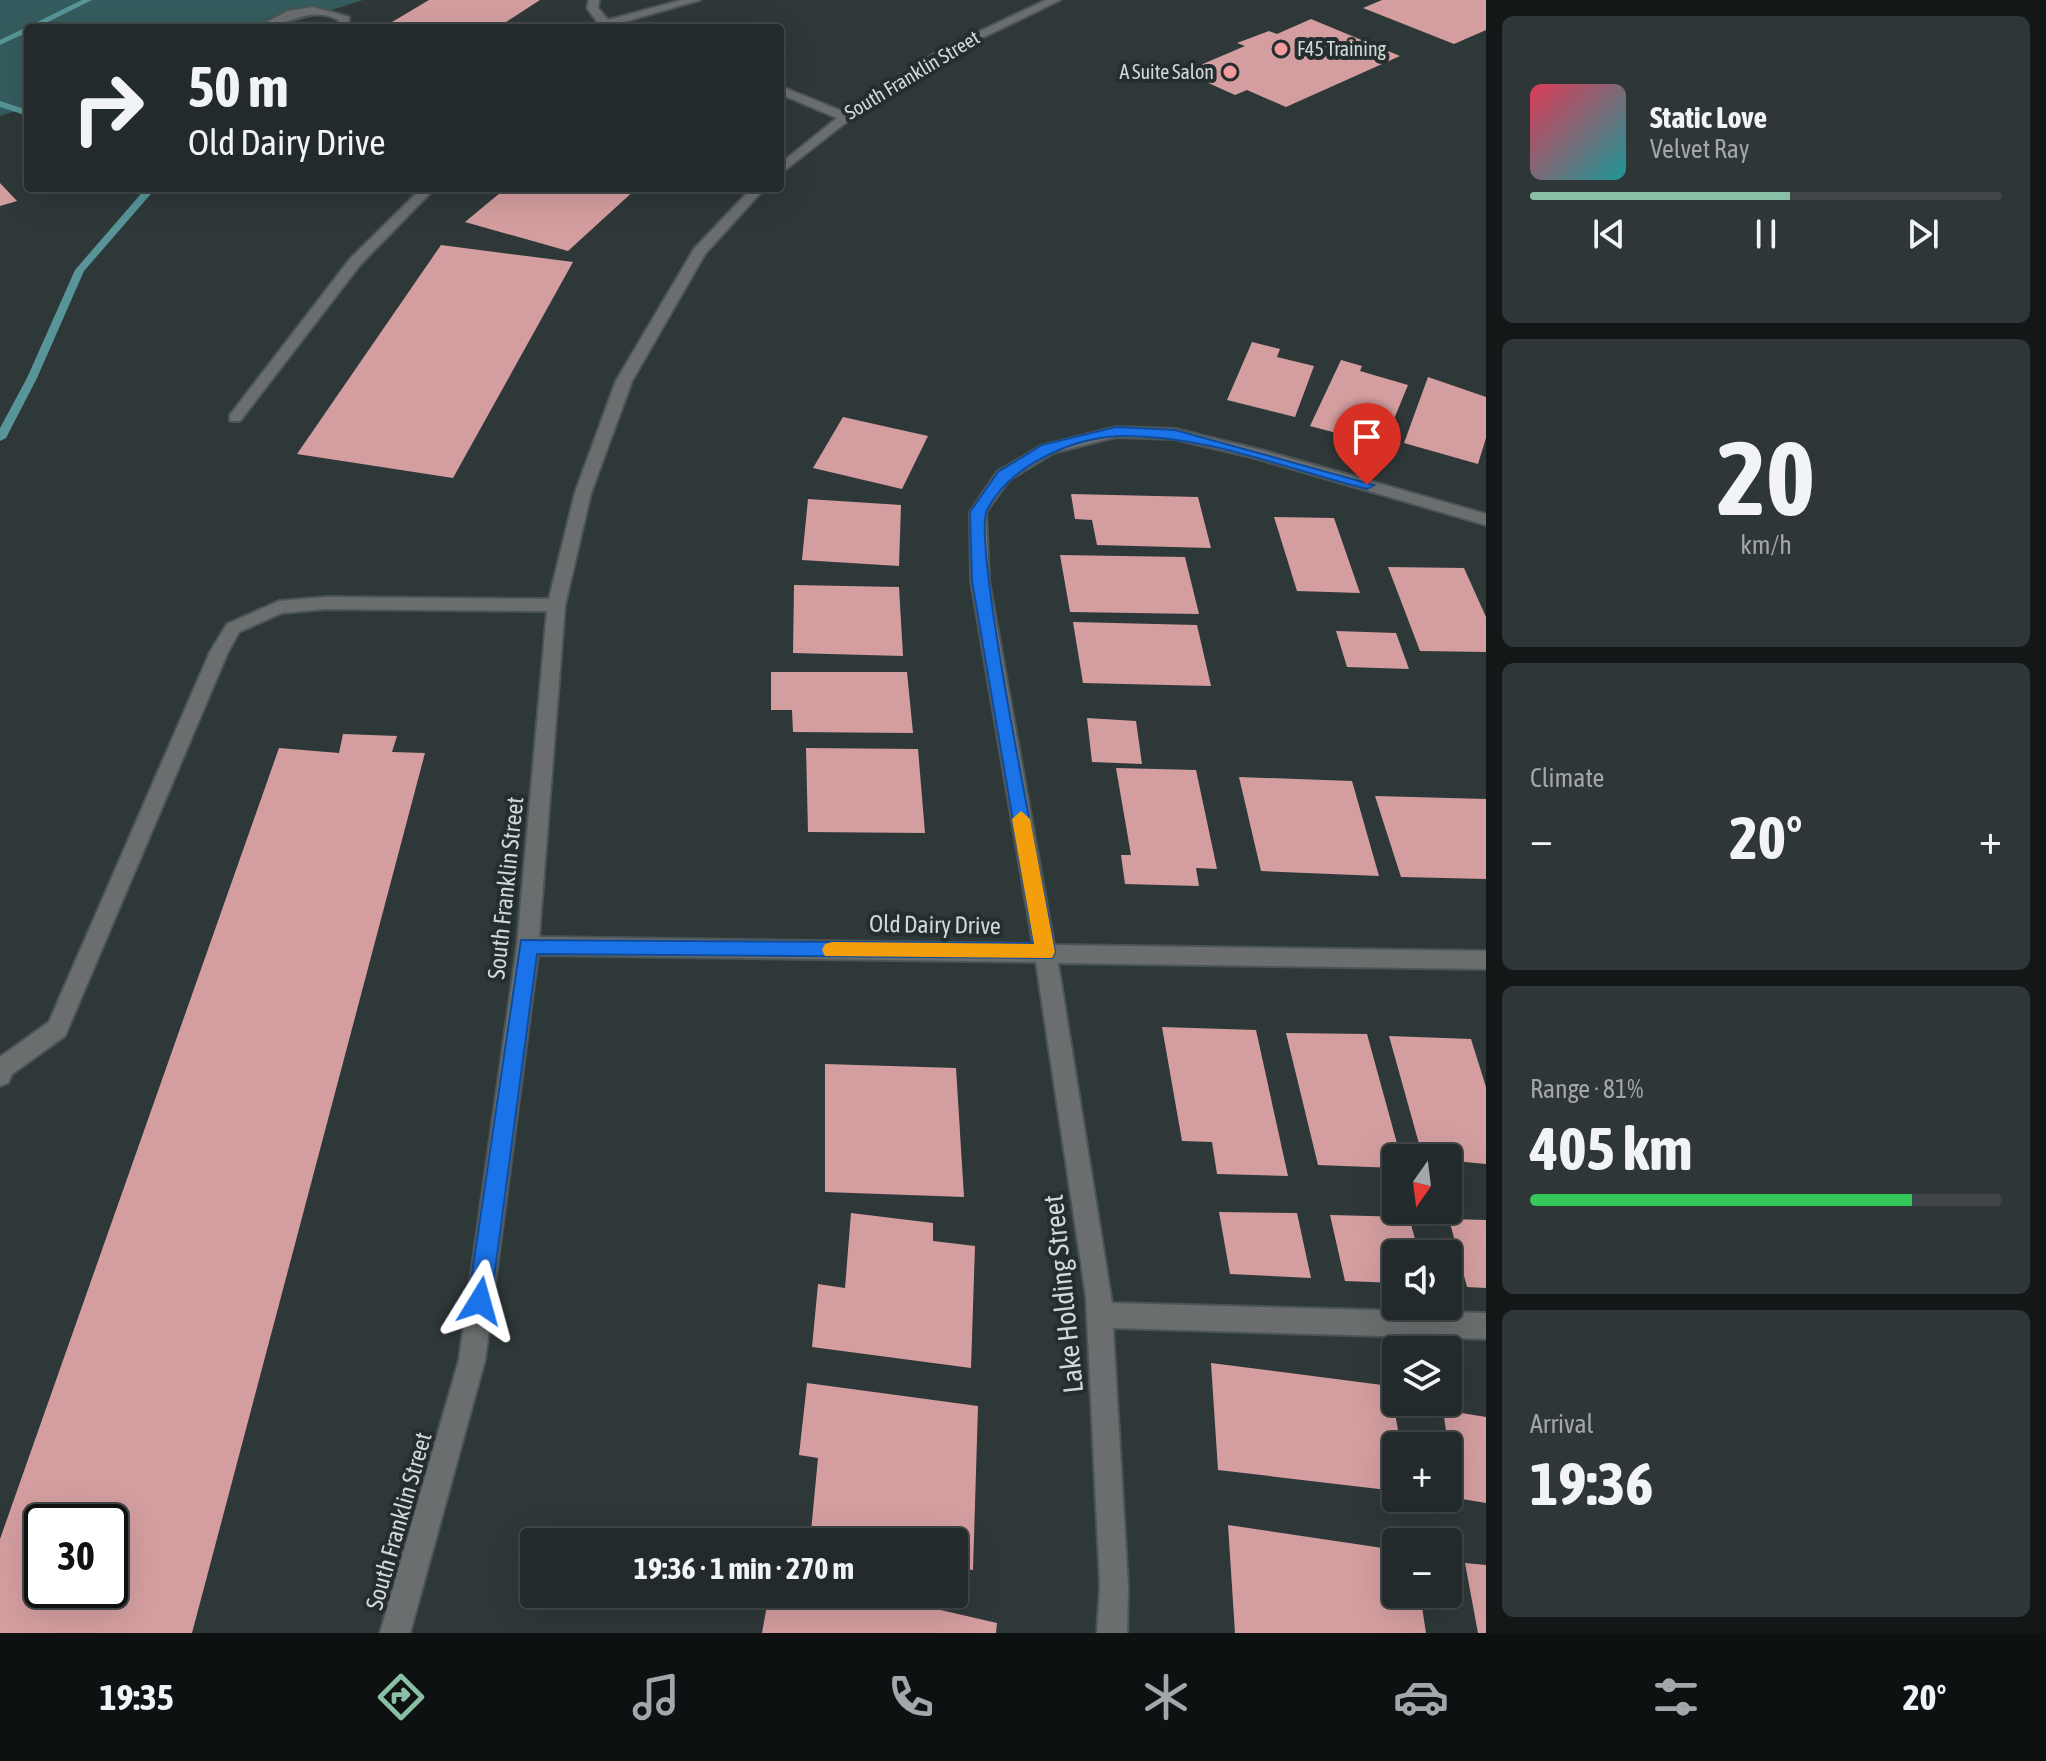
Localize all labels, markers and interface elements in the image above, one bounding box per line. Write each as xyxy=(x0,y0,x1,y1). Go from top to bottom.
street label: South Franklin Street xyxy=(840,25,983,124)
place label: F45 Training xyxy=(1297,37,1387,60)
marker: F45 Training xyxy=(1272,40,1290,58)
text: 50 m xyxy=(188,55,289,119)
icon: right xyxy=(56,56,160,160)
place label: A Suite Salon xyxy=(1120,60,1214,83)
marker: A Suite Salon xyxy=(1221,63,1239,81)
text: Static Love xyxy=(1650,100,1767,134)
text: Old Dairy Drive xyxy=(188,121,386,163)
text: Velvet Ray xyxy=(1650,134,1750,164)
icon: previous xyxy=(1587,212,1631,256)
icon: pause xyxy=(1744,212,1788,256)
icon: next xyxy=(1901,212,1945,256)
pin xyxy=(1333,403,1401,485)
icon: arrive xyxy=(1345,415,1389,459)
text: 20 xyxy=(1717,418,1815,537)
text: km/h xyxy=(1740,530,1792,560)
text: Climate xyxy=(1530,763,1604,793)
street label: South Franklin Street xyxy=(482,795,529,981)
text: 20° xyxy=(1730,803,1802,872)
text: − xyxy=(1530,813,1553,863)
text: + xyxy=(1979,813,2002,863)
street label: Old Dairy Drive xyxy=(869,910,1001,939)
text: Range · 81% xyxy=(1530,1074,1643,1104)
text: 405 km xyxy=(1530,1114,1692,1183)
north arrow xyxy=(1382,1144,1462,1224)
map controls xyxy=(1382,1144,1462,1608)
street label: Lake Holding Street xyxy=(1037,1193,1089,1395)
button: sound xyxy=(1382,1240,1462,1320)
position arrow xyxy=(438,1259,522,1343)
button: layers xyxy=(1382,1336,1462,1416)
text: Arrival xyxy=(1530,1409,1594,1439)
street label: South Franklin Street xyxy=(360,1429,437,1613)
button: + xyxy=(1382,1432,1462,1512)
text: 19:36 xyxy=(1530,1449,1653,1518)
speed limit sign: 30 xyxy=(24,1504,128,1608)
button: − xyxy=(1382,1528,1462,1608)
text: 19:36 · 1 min · 270 m xyxy=(634,1551,854,1585)
icon: directions xyxy=(373,1669,429,1725)
icon: music xyxy=(628,1669,684,1725)
icon: phone xyxy=(883,1669,939,1725)
icon: climate xyxy=(1138,1669,1194,1725)
icon: car xyxy=(1393,1669,1449,1725)
icon: filters xyxy=(1648,1669,1704,1725)
text: 19:35 xyxy=(100,1676,174,1718)
text: 20° xyxy=(1903,1676,1946,1718)

